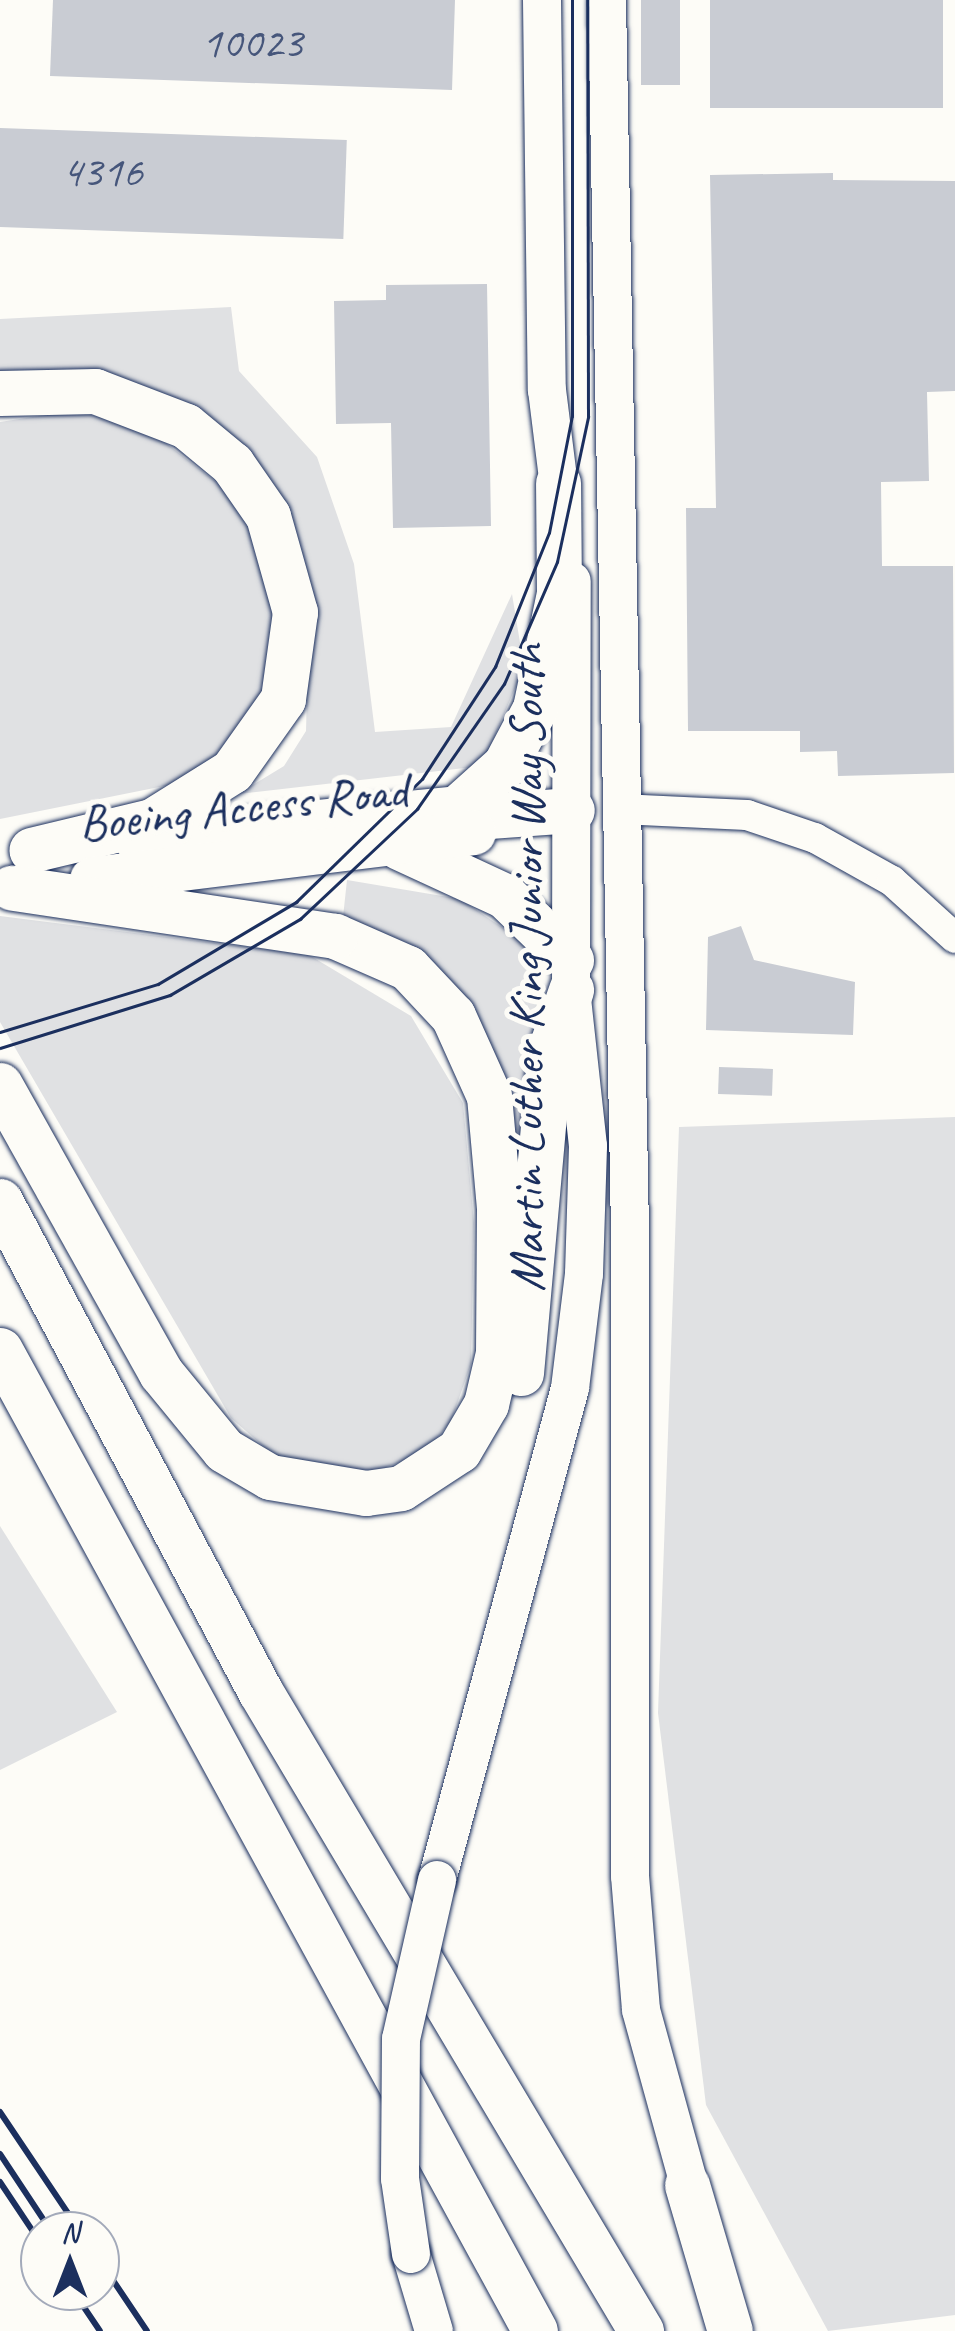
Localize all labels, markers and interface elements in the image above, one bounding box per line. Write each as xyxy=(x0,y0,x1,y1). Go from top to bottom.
house number: 10023 xyxy=(201,16,303,70)
house number: 4316 xyxy=(62,145,142,199)
street label: Martin Luther King Junior Way South xyxy=(497,646,557,1290)
street label: Boeing Access Road xyxy=(77,760,409,854)
north arrow xyxy=(20,2211,120,2311)
text: N xyxy=(61,2215,79,2250)

